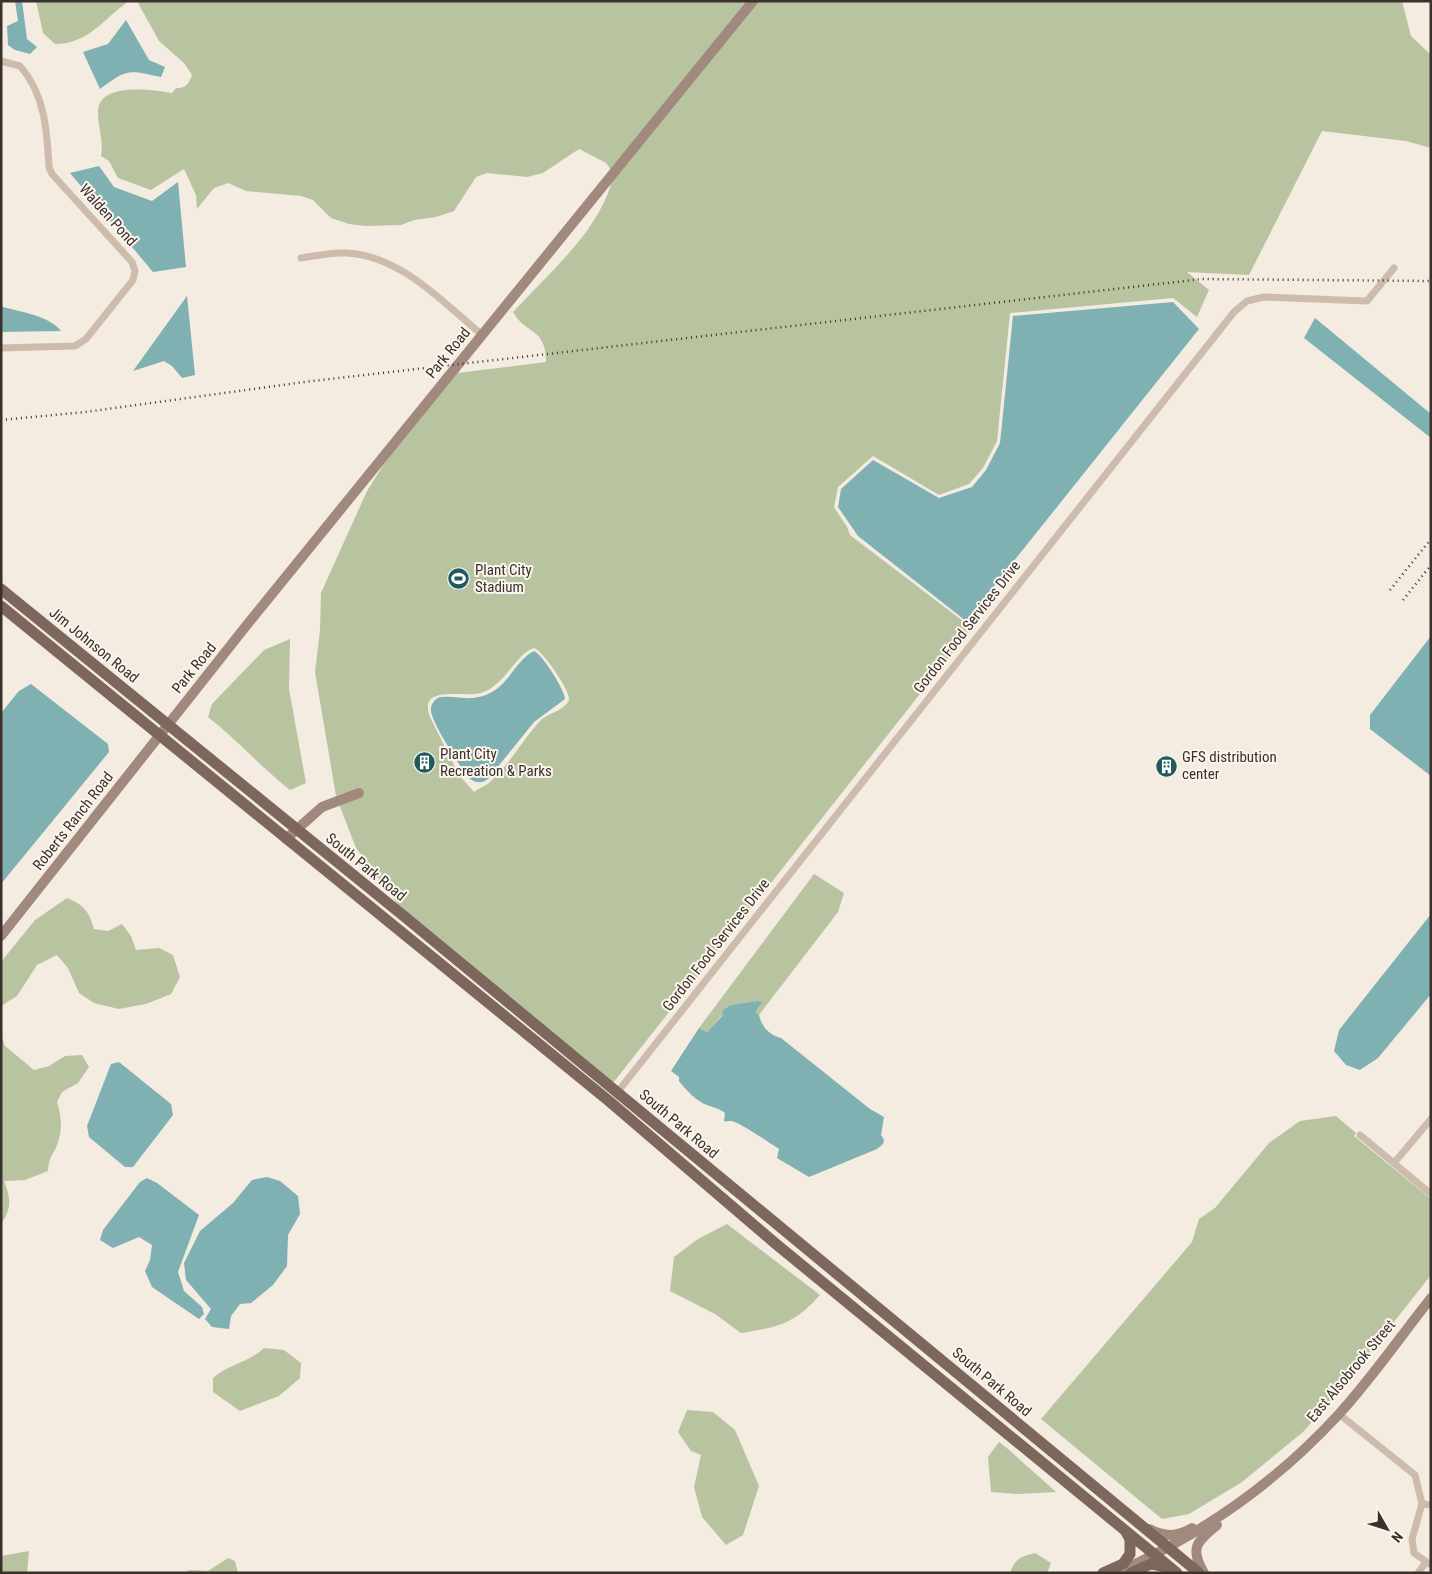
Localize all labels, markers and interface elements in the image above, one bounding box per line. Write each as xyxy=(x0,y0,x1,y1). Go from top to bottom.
street label: Walden Pond xyxy=(75,180,141,250)
street label: Park Road xyxy=(422,324,474,382)
street label: Gordon Food Services Drive xyxy=(910,557,1024,697)
place label: Plant City Stadium xyxy=(475,561,532,596)
sports icon: Plant City Stadium xyxy=(447,567,471,591)
street label: Jim Johnson Road xyxy=(46,603,142,687)
street label: Park Road xyxy=(168,639,220,697)
place label: Plant City Recreation & Parks xyxy=(440,745,552,780)
place label: GFS distribution center xyxy=(1182,748,1277,783)
building icon: Plant City Recreation & Parks xyxy=(412,751,436,775)
building icon: GFS distribution center xyxy=(1154,754,1178,778)
street label: Roberts Ranch Road xyxy=(29,768,117,874)
street label: South Park Road xyxy=(322,829,410,905)
street label: Gordon Food Services Drive xyxy=(659,875,773,1015)
street label: South Park Road xyxy=(636,1086,722,1162)
street label: East Alsobrook Street xyxy=(1303,1316,1399,1426)
street label: South Park Road xyxy=(949,1344,1035,1420)
north arrow xyxy=(1362,1504,1412,1554)
text: N xyxy=(1388,1529,1406,1546)

